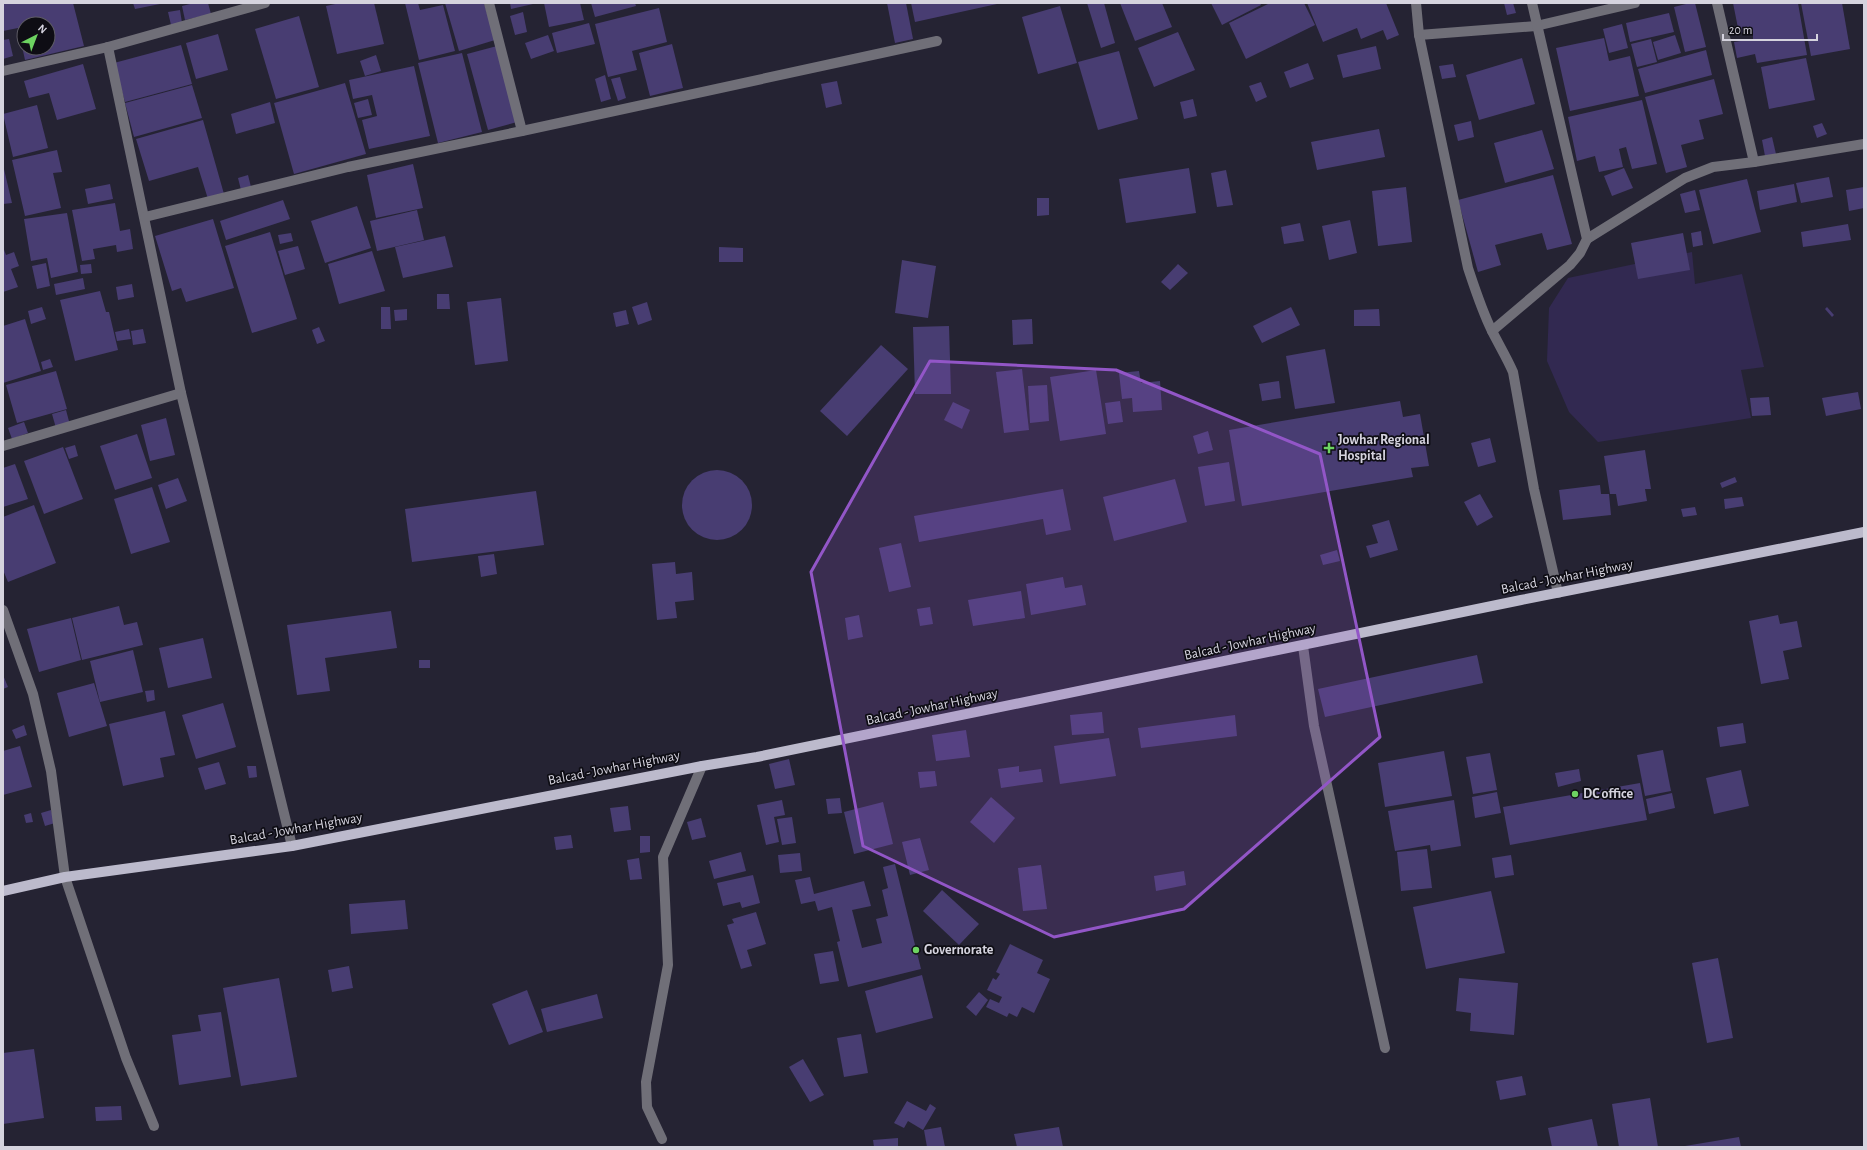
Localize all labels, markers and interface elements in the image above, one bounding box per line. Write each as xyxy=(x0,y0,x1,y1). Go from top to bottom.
north arrow xyxy=(16,16,56,56)
scale bar xyxy=(1723,16,1817,42)
text: N xyxy=(36,22,49,36)
text: 20 m xyxy=(1729,24,1752,36)
place label: Jowhar Regional Hospital xyxy=(1338,433,1430,463)
marker: Jowhar Regional Hospital xyxy=(1323,442,1335,454)
street label: Balcad - Jowhar Highway xyxy=(1500,557,1634,597)
street label: Balcad - Jowhar Highway xyxy=(1183,621,1317,663)
street label: Balcad - Jowhar Highway xyxy=(865,686,999,728)
street label: Balcad - Jowhar Highway xyxy=(547,748,681,788)
place label: DC office xyxy=(1583,787,1633,801)
marker: DC office xyxy=(1570,789,1580,799)
street label: Balcad - Jowhar Highway xyxy=(229,810,363,848)
place label: Governorate xyxy=(924,943,994,957)
marker: Governorate xyxy=(911,945,921,955)

